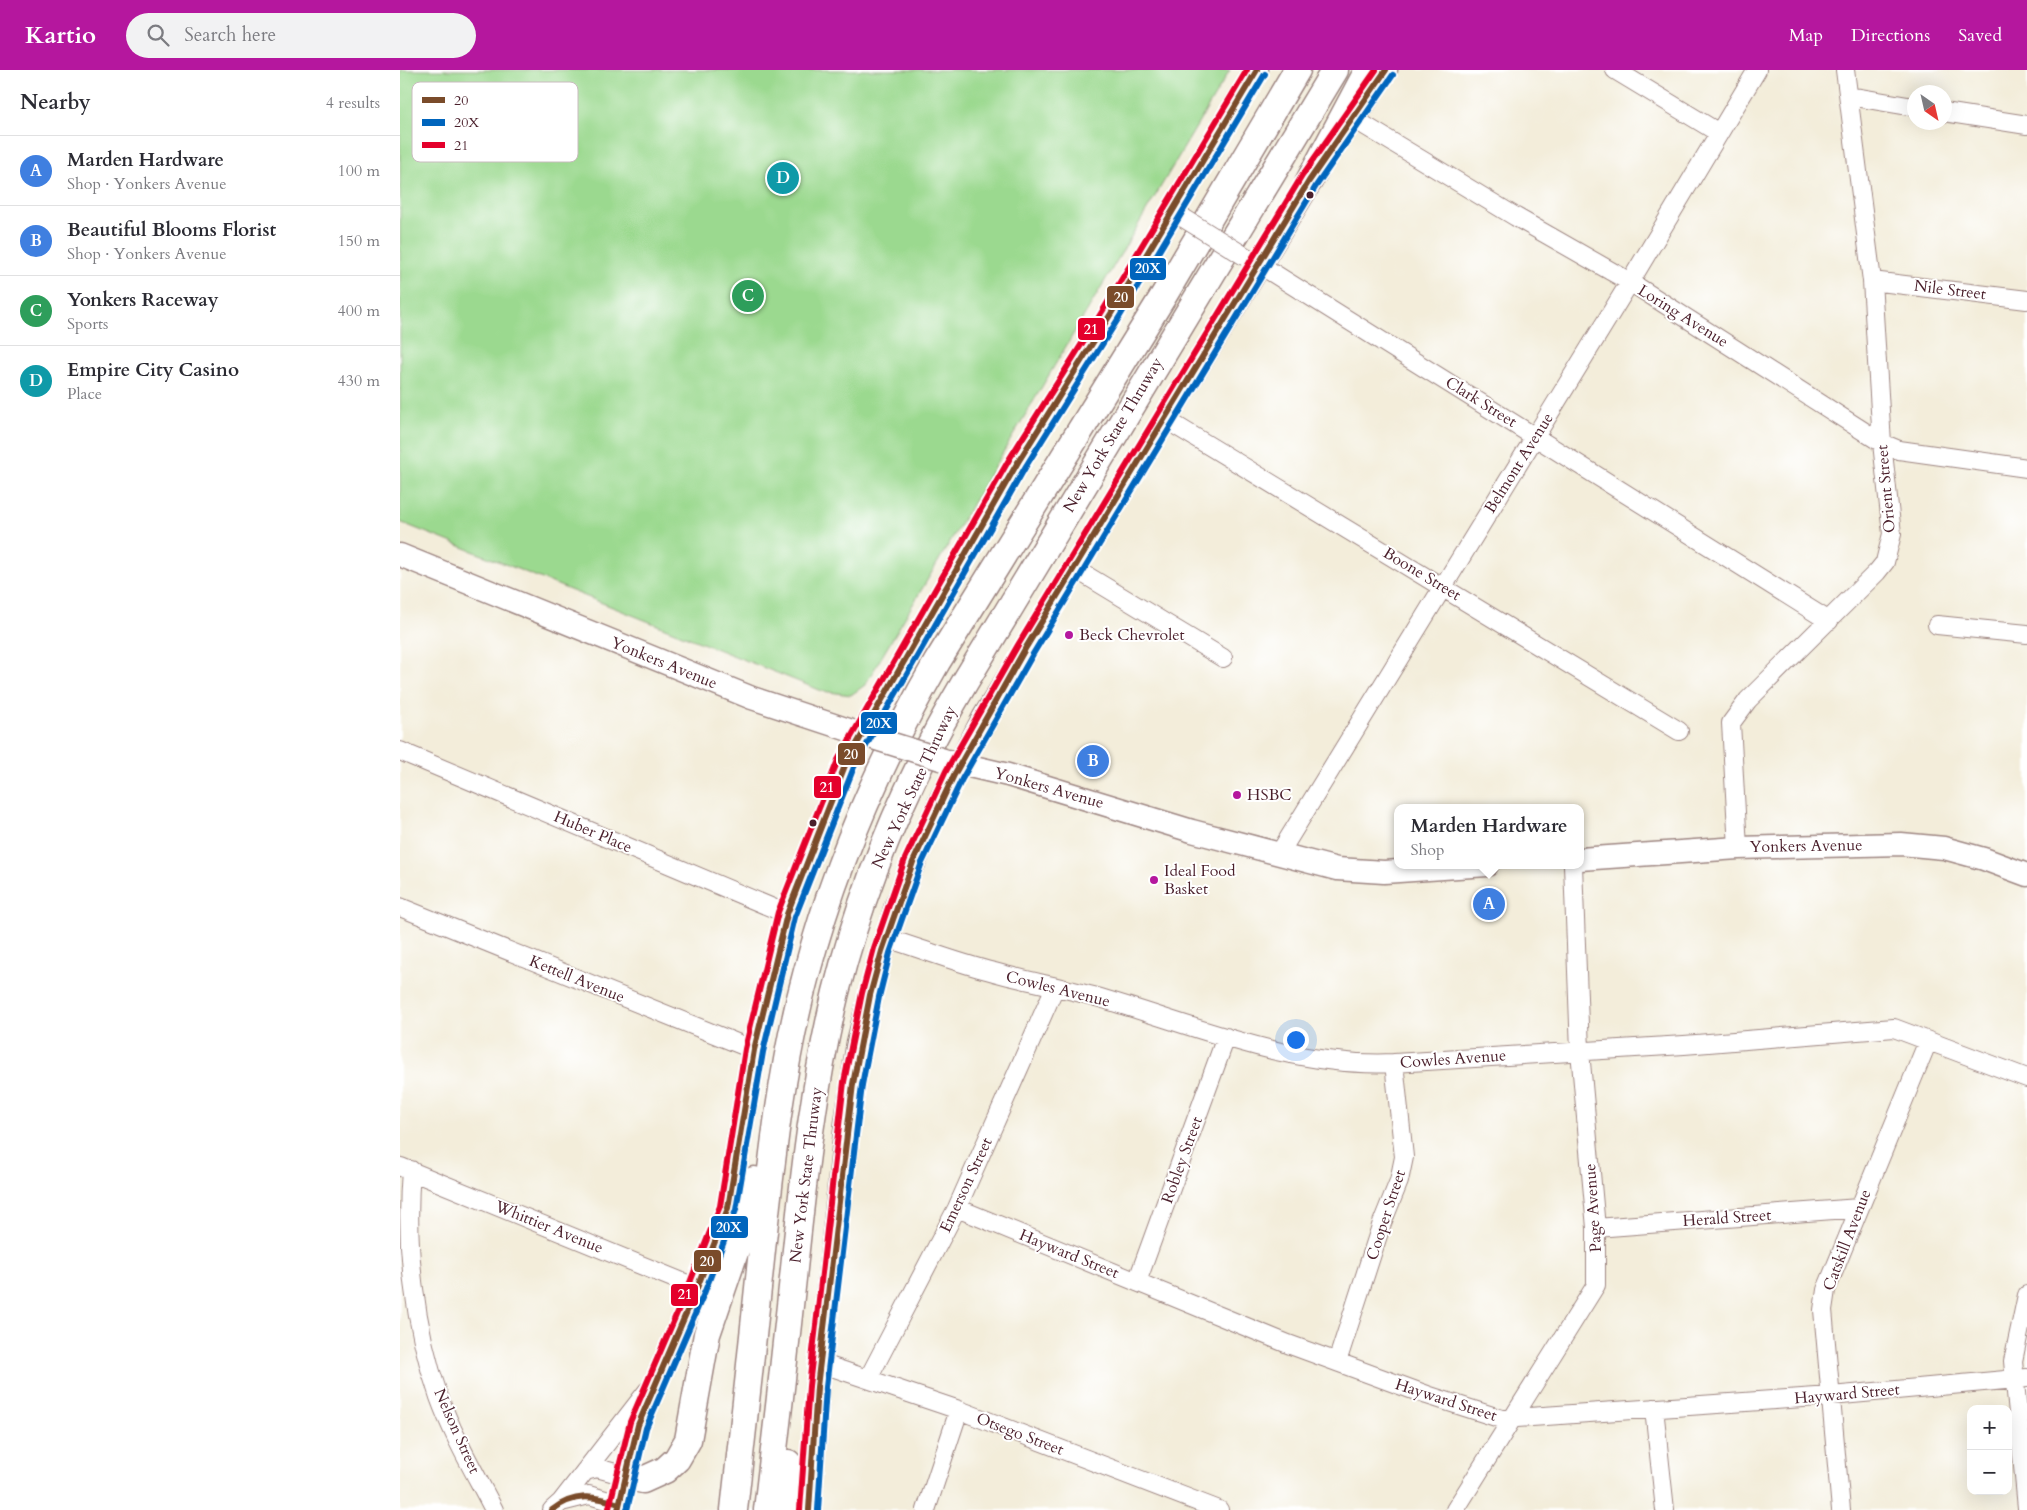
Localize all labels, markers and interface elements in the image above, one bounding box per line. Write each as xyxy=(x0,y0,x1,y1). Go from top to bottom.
search box xyxy=(126,13,476,58)
text: Kartio xyxy=(25,19,96,52)
icon: search xyxy=(144,21,172,49)
text: Search here xyxy=(184,22,276,48)
text: Map xyxy=(1789,23,1823,48)
text: Directions xyxy=(1851,23,1930,48)
text: Saved xyxy=(1958,23,2002,48)
legend xyxy=(412,82,578,162)
north arrow xyxy=(1907,85,1952,130)
text: Nearby xyxy=(20,88,91,117)
text: 20 xyxy=(454,91,468,110)
text: 4 results xyxy=(326,92,380,114)
text: 20X xyxy=(454,113,479,132)
text: 21 xyxy=(454,136,468,155)
text: Marden Hardware xyxy=(67,147,224,173)
pin: D xyxy=(767,159,799,197)
text: A xyxy=(30,160,42,182)
text: 100 m xyxy=(338,160,380,182)
text: Shop · Yonkers Avenue xyxy=(67,173,226,195)
unlabelled marker xyxy=(1305,190,1315,200)
text: Beautiful Blooms Florist xyxy=(67,217,276,243)
text: B xyxy=(30,230,42,252)
text: 150 m xyxy=(338,230,380,252)
text: Shop · Yonkers Avenue xyxy=(67,243,226,265)
line badge: 20X xyxy=(1129,257,1167,281)
text: 20X xyxy=(1135,259,1161,278)
street label: Nile Street xyxy=(1913,275,1987,305)
pin: C xyxy=(732,277,764,315)
street label: Loring Avenue xyxy=(1634,279,1732,353)
line badge: 20 xyxy=(1106,285,1135,309)
text: Yonkers Raceway xyxy=(67,287,219,313)
text: 20 xyxy=(1114,288,1128,307)
text: C xyxy=(30,300,42,322)
text: 400 m xyxy=(338,300,380,322)
text: Sports xyxy=(67,313,108,335)
line badge: 21 xyxy=(1077,317,1106,341)
text: 21 xyxy=(1084,320,1098,339)
street label: New York State Thruway xyxy=(1058,353,1168,517)
text: Empire City Casino xyxy=(67,357,239,383)
text: D xyxy=(29,370,43,392)
text: 430 m xyxy=(338,370,380,392)
street label: Clark Street xyxy=(1441,371,1521,433)
text: Place xyxy=(67,383,102,405)
street label: Belmont Avenue xyxy=(1479,409,1559,517)
street label: Orient Street xyxy=(1871,444,1901,534)
street label: Boone Street xyxy=(1379,542,1465,606)
place label: Beck Chevrolet xyxy=(1079,624,1185,646)
marker: Beck Chevrolet xyxy=(1063,629,1075,641)
street label: Yonkers Avenue xyxy=(608,632,720,694)
street label: New York State Thruway xyxy=(867,702,962,872)
line badge: 20X xyxy=(860,711,898,735)
text: 20X xyxy=(866,714,892,733)
line badge: 20 xyxy=(837,742,866,766)
pin: B xyxy=(1077,742,1109,780)
text: 20 xyxy=(844,745,858,764)
street label: Yonkers Avenue xyxy=(992,762,1106,814)
line badge: 21 xyxy=(813,775,842,799)
text: 21 xyxy=(820,778,834,797)
place label: HSBC xyxy=(1247,784,1292,806)
marker: HSBC xyxy=(1231,789,1243,801)
popup xyxy=(1394,804,1584,869)
street label: Huber Place xyxy=(550,806,636,858)
text: Marden Hardware xyxy=(1411,813,1567,839)
unlabelled marker xyxy=(808,818,818,828)
street label: Yonkers Avenue xyxy=(1749,834,1863,858)
text: Shop xyxy=(1411,839,1445,861)
place label: Ideal Food Basket xyxy=(1164,860,1236,900)
marker: Ideal Food Basket xyxy=(1148,874,1160,886)
pin: A xyxy=(1473,885,1505,923)
street label: Kettell Avenue xyxy=(526,950,628,1008)
street label: Cowles Avenue xyxy=(1004,965,1112,1013)
your location xyxy=(1283,1027,1309,1053)
street label: Cowles Avenue xyxy=(1399,1044,1507,1074)
street label: New York State Thruway xyxy=(784,1085,828,1264)
street label: Robley Street xyxy=(1156,1114,1208,1206)
street label: Emerson Street xyxy=(934,1134,998,1236)
street label: Page Avenue xyxy=(1579,1163,1607,1253)
street label: Cooper Street xyxy=(1361,1167,1411,1263)
street label: Catskill Avenue xyxy=(1818,1186,1876,1294)
street label: Whittier Avenue xyxy=(491,1195,606,1259)
street label: Herald Street xyxy=(1682,1204,1772,1232)
line badge: 20X xyxy=(710,1215,749,1239)
text: 20X xyxy=(716,1218,742,1237)
street label: Hayward Street xyxy=(1016,1224,1122,1284)
line badge: 20 xyxy=(693,1249,722,1273)
text: 20 xyxy=(700,1252,714,1271)
line badge: 21 xyxy=(670,1283,699,1307)
text: 21 xyxy=(678,1285,692,1304)
street label: Hayward Street xyxy=(1392,1373,1500,1427)
street label: Hayward Street xyxy=(1793,1378,1901,1410)
street label: Nelson Street xyxy=(428,1385,486,1477)
map controls xyxy=(1967,1405,2012,1495)
button: + xyxy=(1967,1405,2012,1450)
street label: Otsego Street xyxy=(973,1407,1067,1461)
button: − xyxy=(1967,1450,2012,1495)

